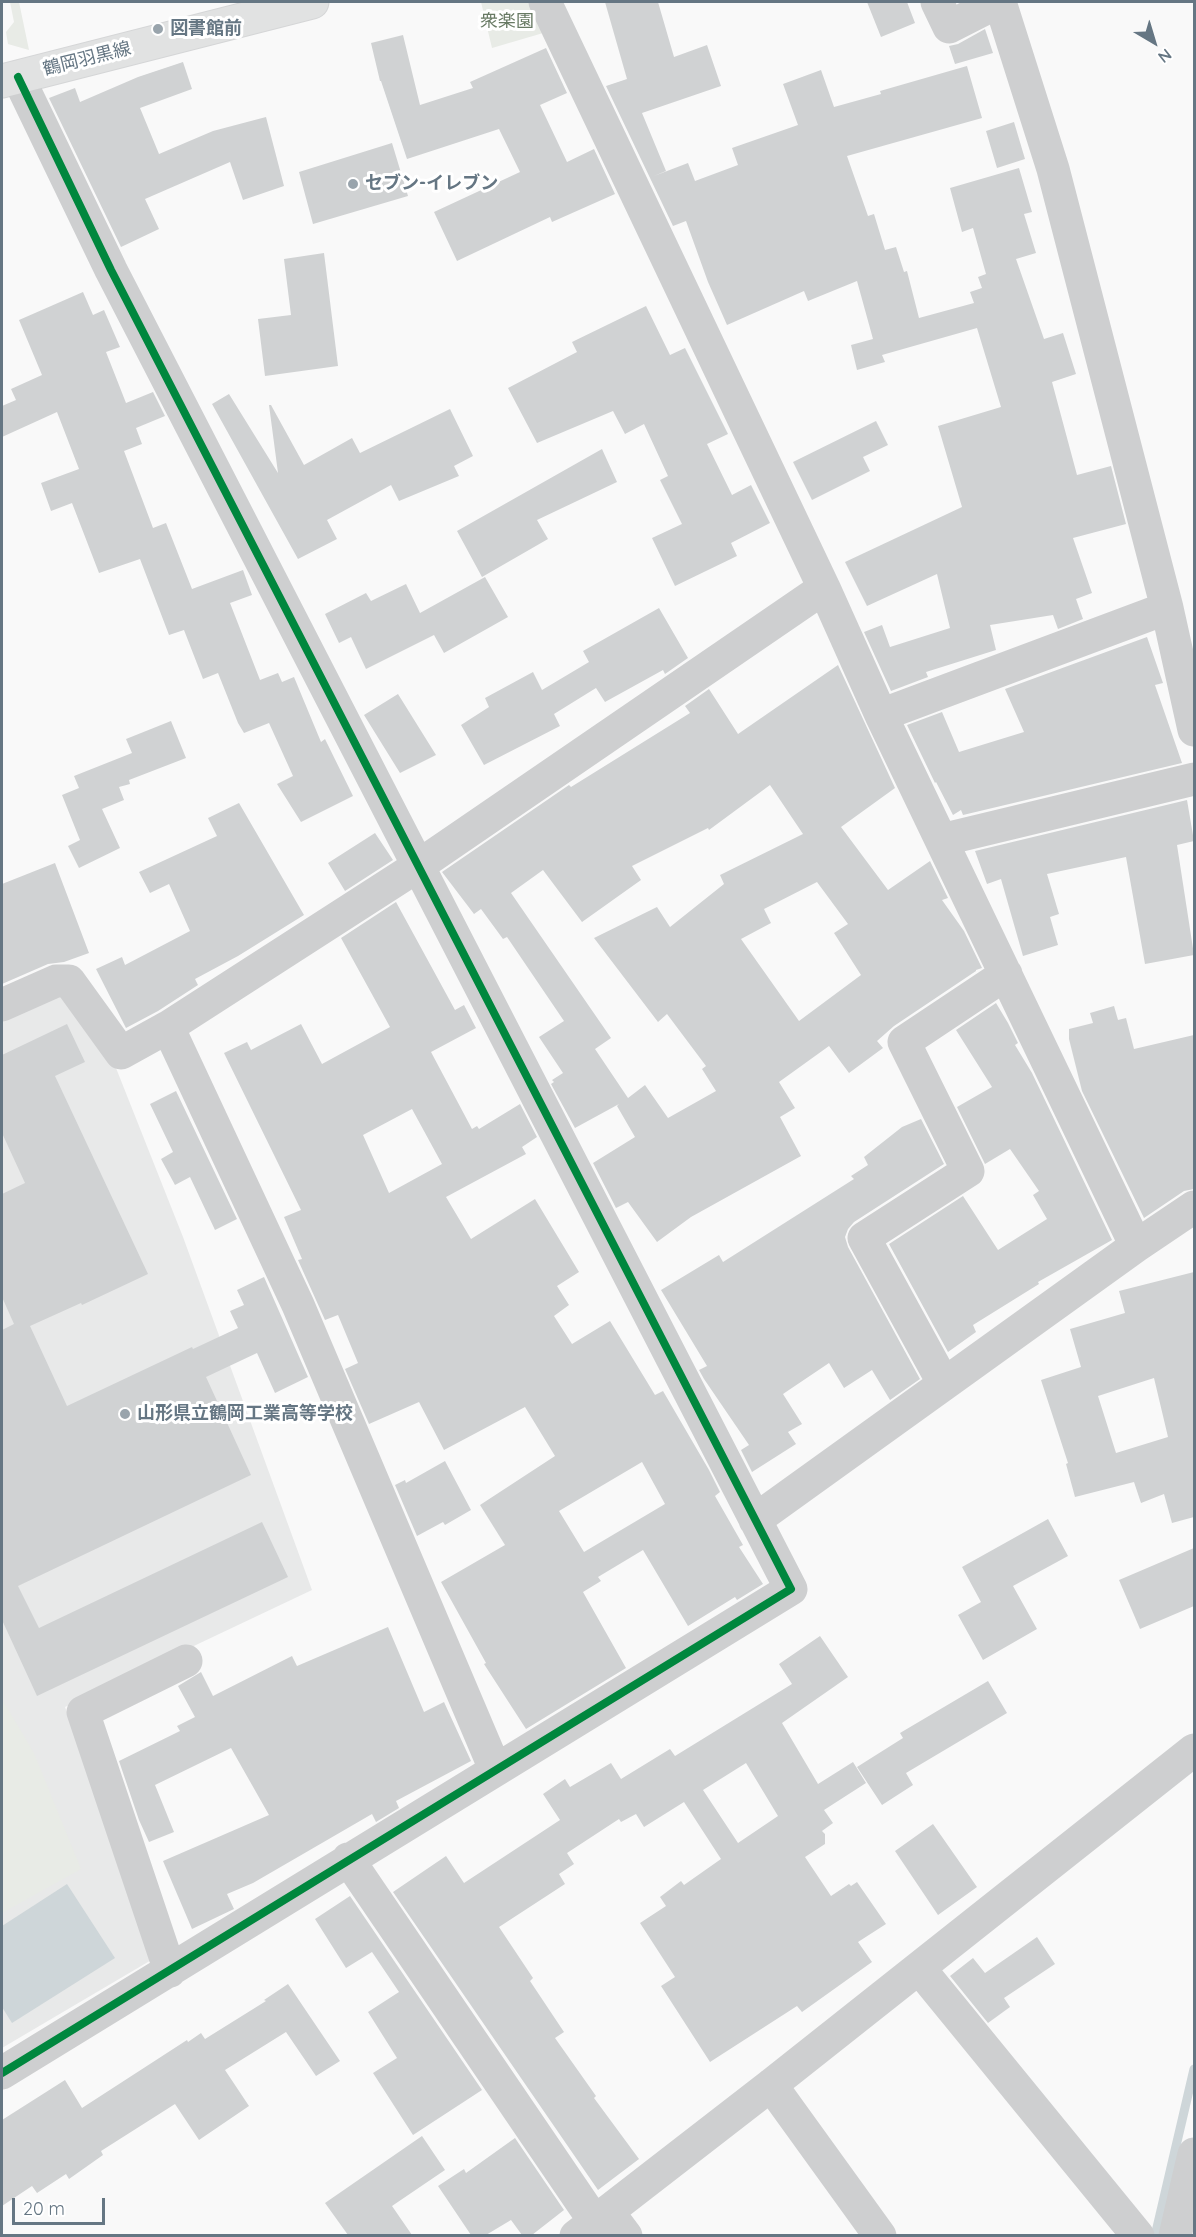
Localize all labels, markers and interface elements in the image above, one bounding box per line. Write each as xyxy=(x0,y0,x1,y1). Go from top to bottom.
park label: 衆楽園 xyxy=(480,11,534,33)
north arrow xyxy=(1124,12,1184,72)
place label: 図書館前 xyxy=(170,18,242,40)
marker: 図書館前 xyxy=(151,22,165,36)
street label: 鶴岡羽黒線 xyxy=(41,38,133,80)
text: N xyxy=(1154,45,1176,68)
place label: セブン-イレブン xyxy=(365,173,498,195)
marker: セブン-イレブン xyxy=(346,177,360,191)
place label: 山形県立鶴岡工業高等学校 xyxy=(137,1403,353,1425)
marker: 山形県立鶴岡工業高等学校 xyxy=(118,1407,132,1421)
scale bar xyxy=(15,2186,108,2224)
text: 20 m xyxy=(23,2197,65,2220)

